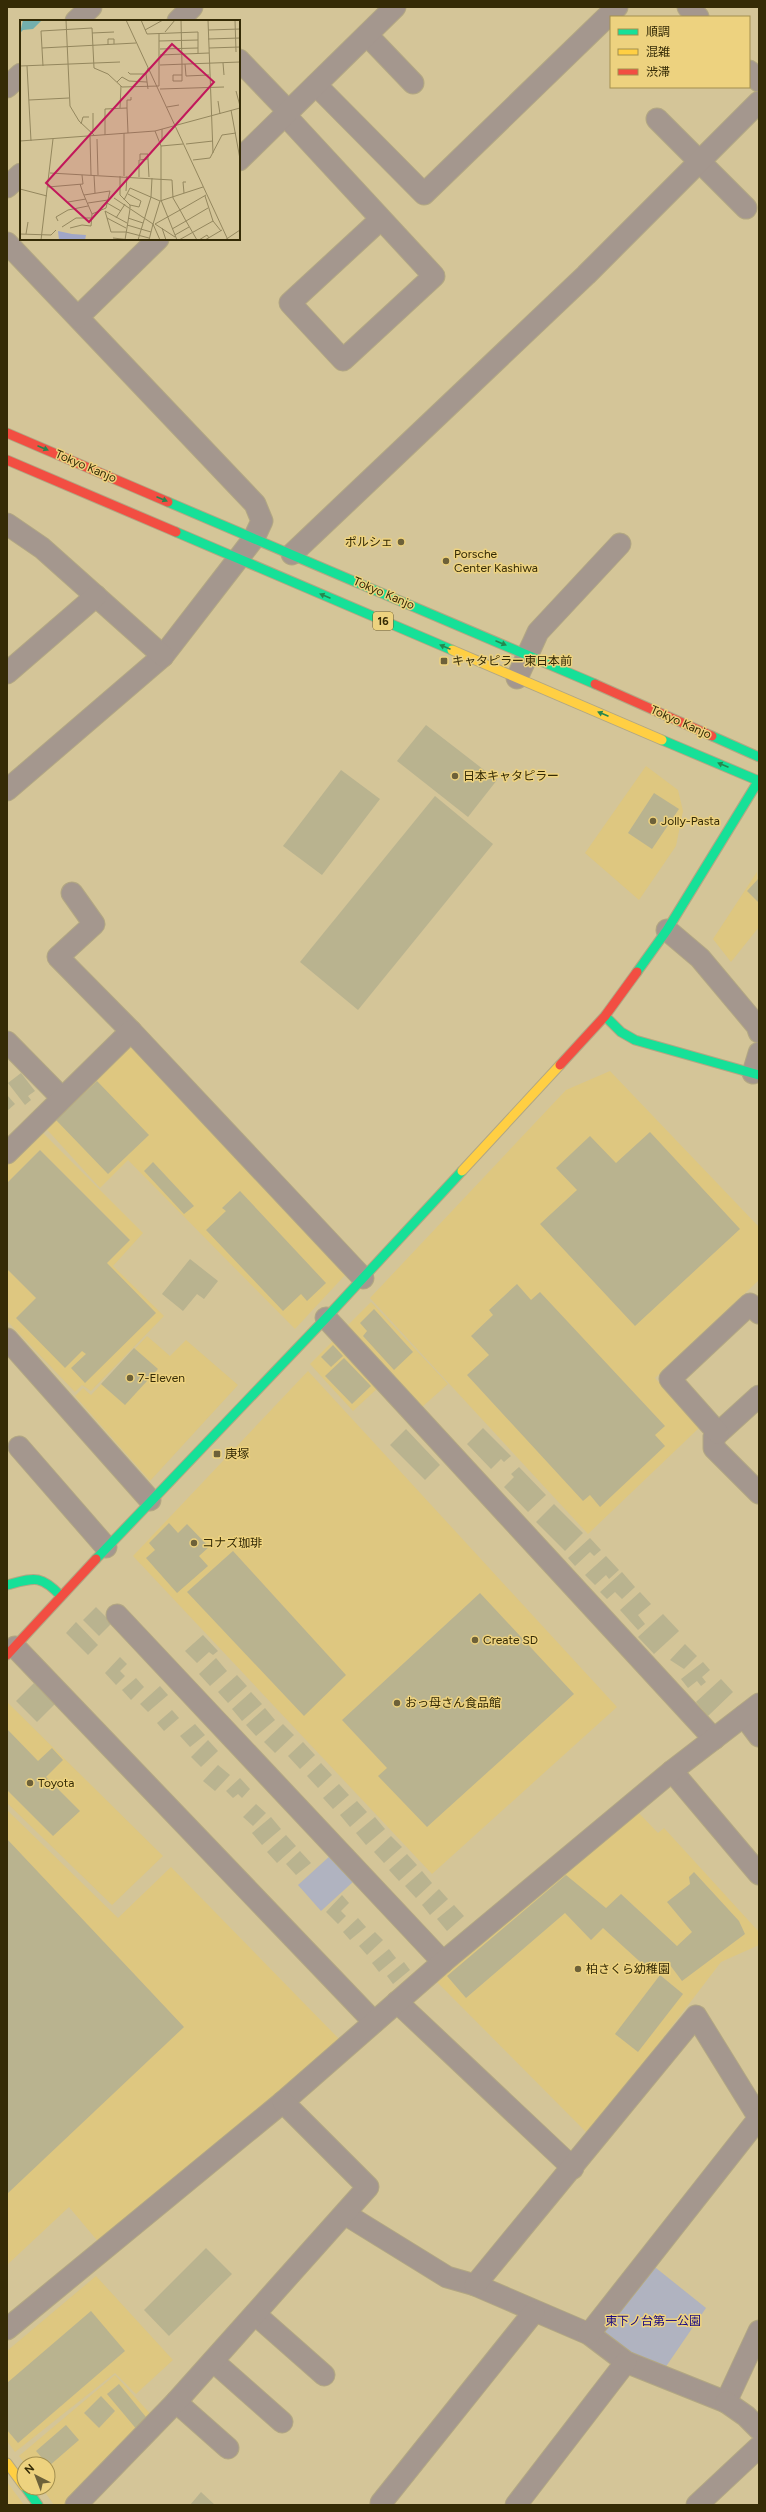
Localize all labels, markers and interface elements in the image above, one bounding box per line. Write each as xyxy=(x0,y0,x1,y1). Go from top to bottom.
legend xyxy=(610,16,750,88)
inset map xyxy=(20,20,240,240)
text: 順調 xyxy=(646,25,670,39)
text: 混雑 xyxy=(646,45,670,59)
text: 渋滞 xyxy=(646,65,670,79)
one-way arrow xyxy=(37,445,48,451)
street label: Tokyo Kanjo xyxy=(53,447,119,485)
one-way arrow xyxy=(157,496,168,502)
place label: ポルシェ xyxy=(345,535,393,549)
marker: ポルシェ xyxy=(396,537,406,547)
place label: Porsche Center Kashiwa xyxy=(454,547,538,575)
marker: Porsche Center Kashiwa xyxy=(441,556,451,566)
street label: Tokyo Kanjo xyxy=(351,574,417,612)
one-way arrow xyxy=(319,593,331,599)
road number: 16 xyxy=(373,612,393,630)
one-way arrow xyxy=(495,640,507,646)
one-way arrow xyxy=(439,644,450,650)
place label: キャタピラー東日本前 xyxy=(452,654,572,668)
marker: キャタピラー東日本前 xyxy=(439,656,449,666)
street label: Tokyo Kanjo xyxy=(648,702,714,742)
one-way arrow xyxy=(597,711,609,717)
one-way arrow xyxy=(716,762,728,768)
place label: 日本キャタピラー xyxy=(463,769,559,783)
marker: 日本キャタピラー xyxy=(450,771,460,781)
place label: Jolly-Pasta xyxy=(661,814,720,828)
marker: Jolly-Pasta xyxy=(648,816,658,826)
place label: 7-Eleven xyxy=(138,1371,185,1385)
marker: 7-Eleven xyxy=(125,1373,135,1383)
place label: 庚塚 xyxy=(225,1447,249,1461)
marker: 庚塚 xyxy=(212,1449,222,1459)
place label: コナズ珈琲 xyxy=(202,1536,262,1550)
marker: コナズ珈琲 xyxy=(189,1538,199,1548)
place label: Create SD xyxy=(483,1633,538,1647)
marker: Create SD xyxy=(470,1635,480,1645)
place label: おっ母さん食品館 xyxy=(405,1696,501,1710)
marker: おっ母さん食品館 xyxy=(392,1698,402,1708)
place label: Toyota xyxy=(38,1776,74,1790)
marker: Toyota xyxy=(25,1778,35,1788)
place label: 柏さくら幼稚園 xyxy=(586,1962,670,1976)
marker: 柏さくら幼稚園 xyxy=(573,1964,583,1974)
park label: 東下ノ台第一公園 xyxy=(605,2314,701,2328)
north arrow xyxy=(16,2456,56,2496)
text: N xyxy=(22,2461,37,2477)

